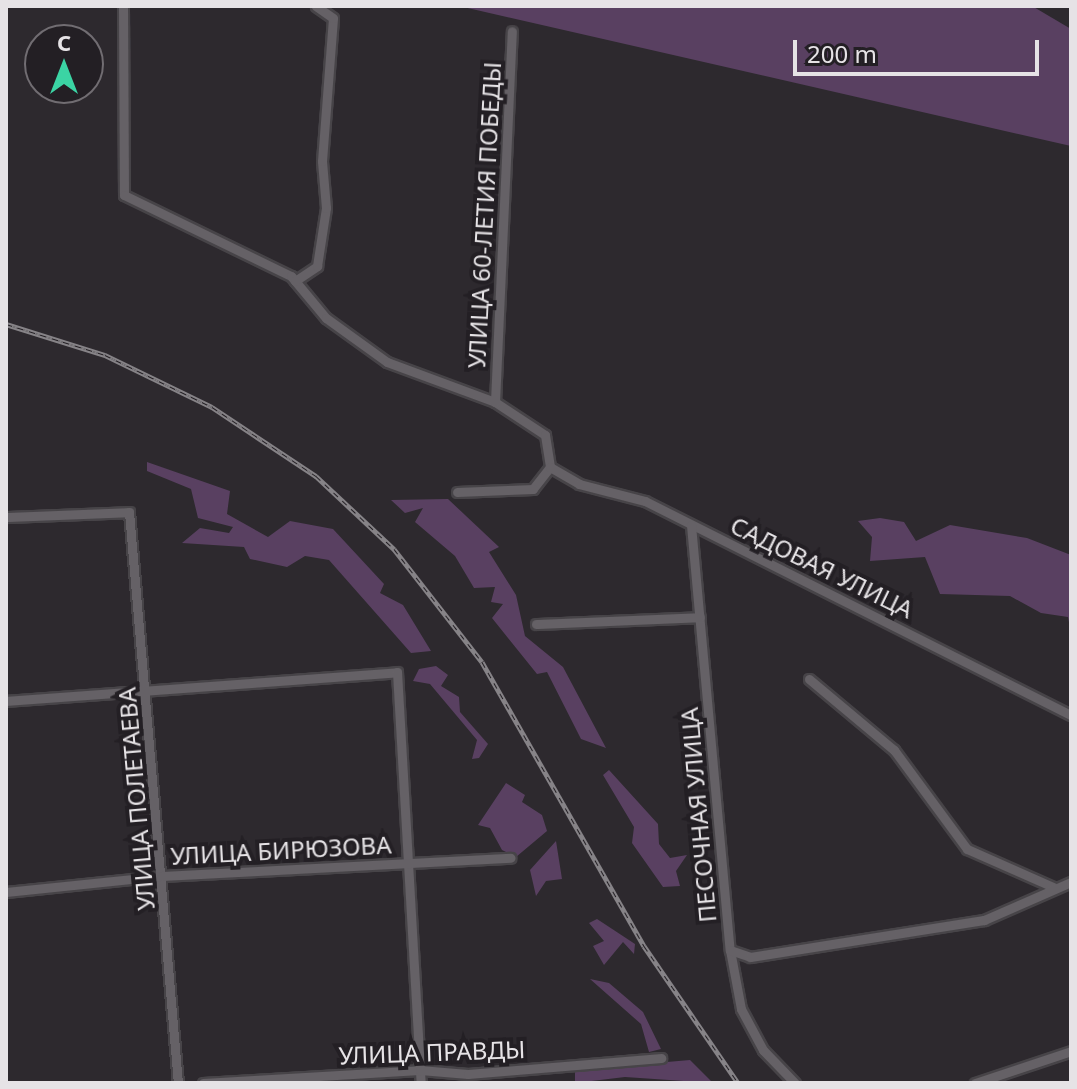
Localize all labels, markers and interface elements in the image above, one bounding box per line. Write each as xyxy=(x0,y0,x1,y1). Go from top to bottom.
north arrow xyxy=(24,24,104,104)
scale bar xyxy=(797,24,1043,74)
text: С xyxy=(57,27,71,57)
text: 200 m xyxy=(807,37,877,70)
street label: УЛИЦА 60-ЛЕТИЯ ПОБЕДЫ xyxy=(462,61,506,369)
street label: САДОВАЯ УЛИЦА xyxy=(726,510,918,624)
street label: УЛИЦА ПОЛЕТАЕВА xyxy=(112,686,160,912)
street label: ПЕСОЧНАЯ УЛИЦА xyxy=(674,706,722,924)
street label: УЛИЦА БИРЮЗОВА xyxy=(170,830,392,870)
street label: УЛИЦА ПРАВДЫ xyxy=(338,1034,526,1070)

